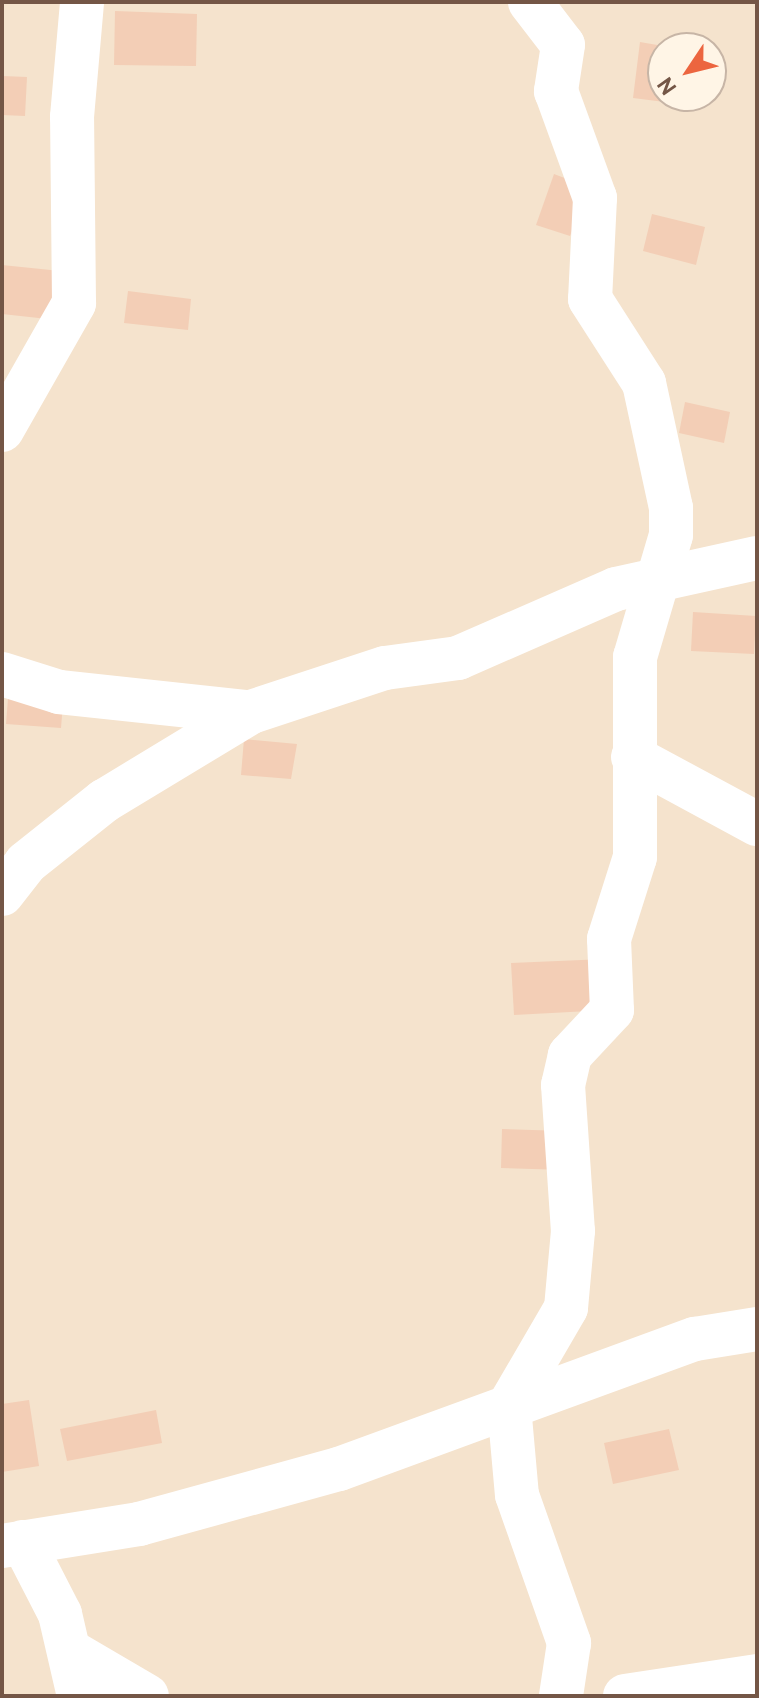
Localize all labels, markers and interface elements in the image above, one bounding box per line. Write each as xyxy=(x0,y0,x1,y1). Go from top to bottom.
north arrow xyxy=(647,32,727,112)
text: N xyxy=(653,71,684,99)

